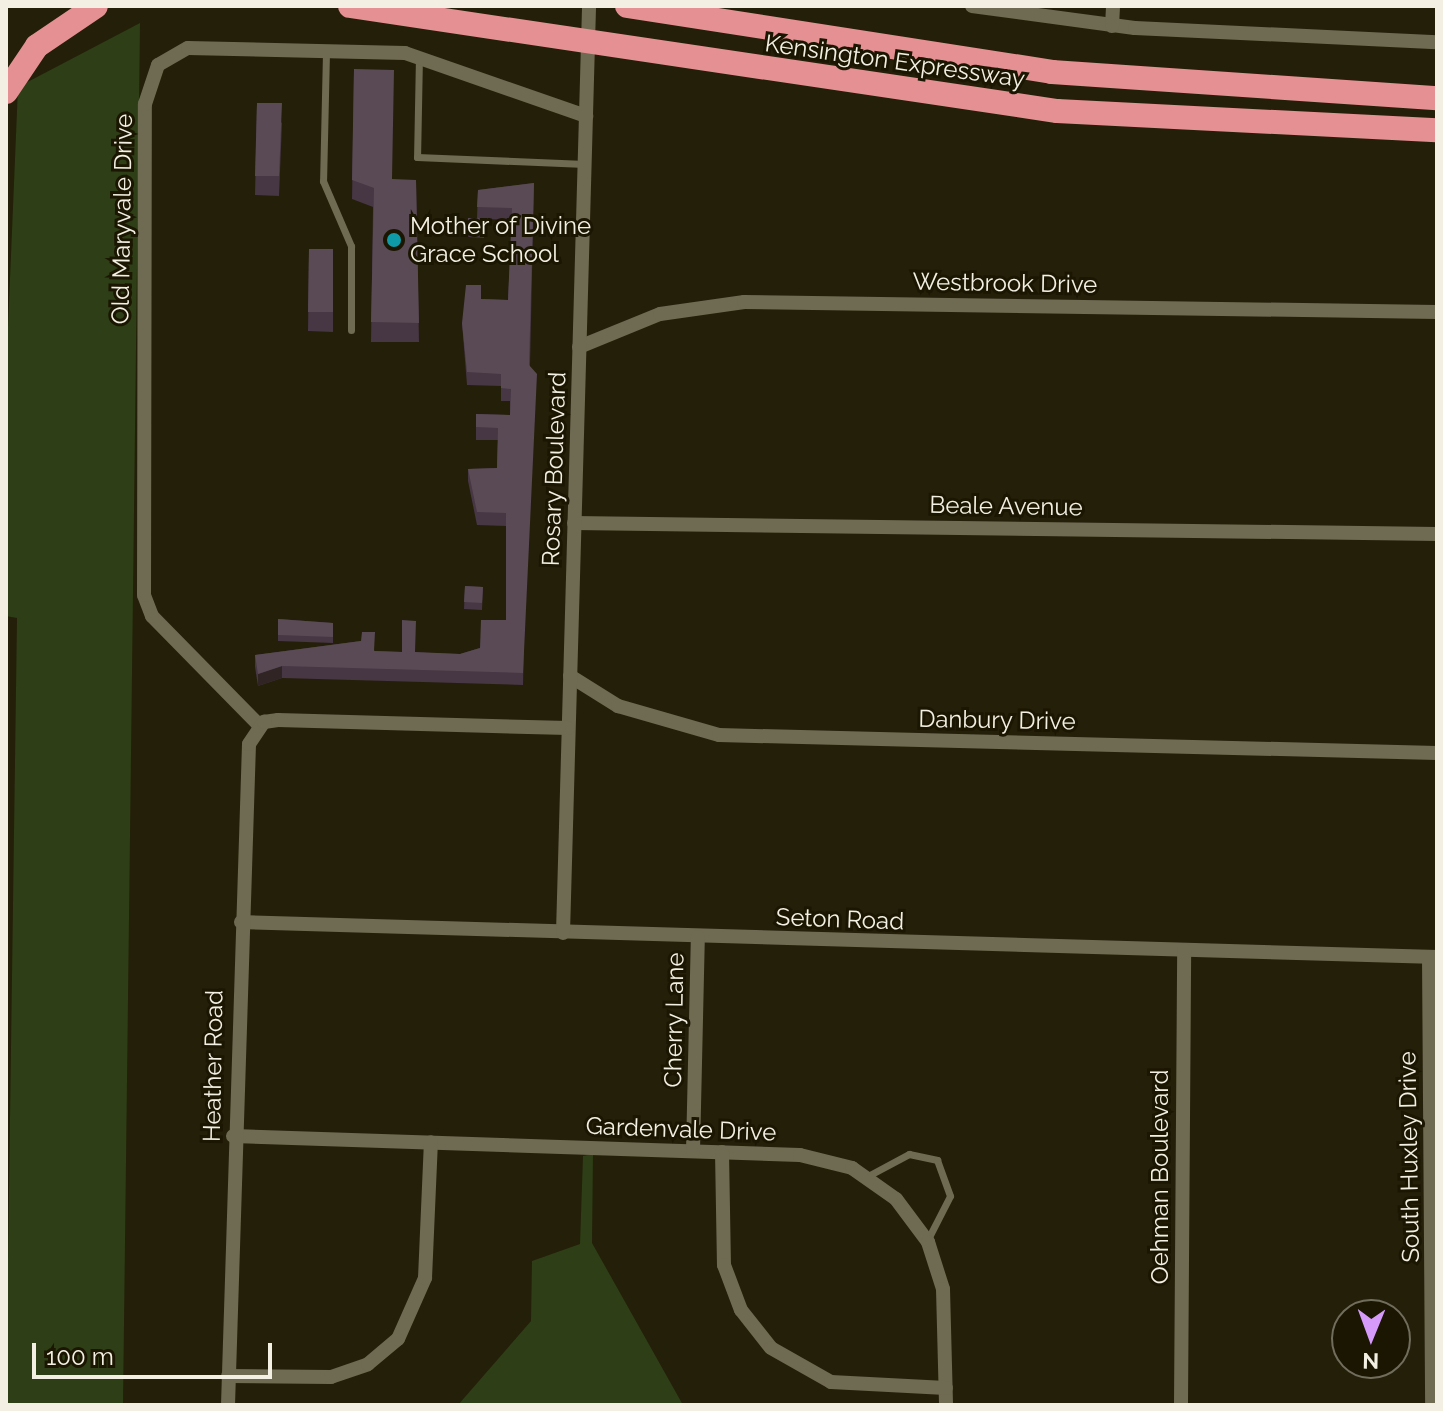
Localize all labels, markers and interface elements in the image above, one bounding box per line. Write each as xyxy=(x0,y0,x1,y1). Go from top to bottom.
street label: Kensington Expressway xyxy=(763,28,1027,94)
street label: Old Maryvale Drive xyxy=(106,113,138,325)
place label: Mother of Divine Grace School xyxy=(410,212,592,268)
marker: Mother of Divine Grace School xyxy=(385,231,403,249)
street label: Westbrook Drive xyxy=(912,267,1098,299)
street label: Rosary Boulevard xyxy=(536,371,572,567)
street label: Beale Avenue xyxy=(929,490,1083,522)
street label: Danbury Drive xyxy=(918,704,1076,736)
street label: Seton Road xyxy=(775,902,905,936)
street label: Cherry Lane xyxy=(658,952,690,1088)
street label: Heather Road xyxy=(197,989,229,1143)
street label: South Huxley Drive xyxy=(1393,1051,1425,1263)
street label: Oehman Boulevard xyxy=(1146,1070,1174,1284)
street label: Gardenvale Drive xyxy=(585,1111,777,1147)
north arrow xyxy=(1331,1299,1411,1379)
scale bar xyxy=(36,1327,276,1377)
text: 100 m xyxy=(46,1342,114,1371)
text: N xyxy=(1362,1348,1379,1374)

